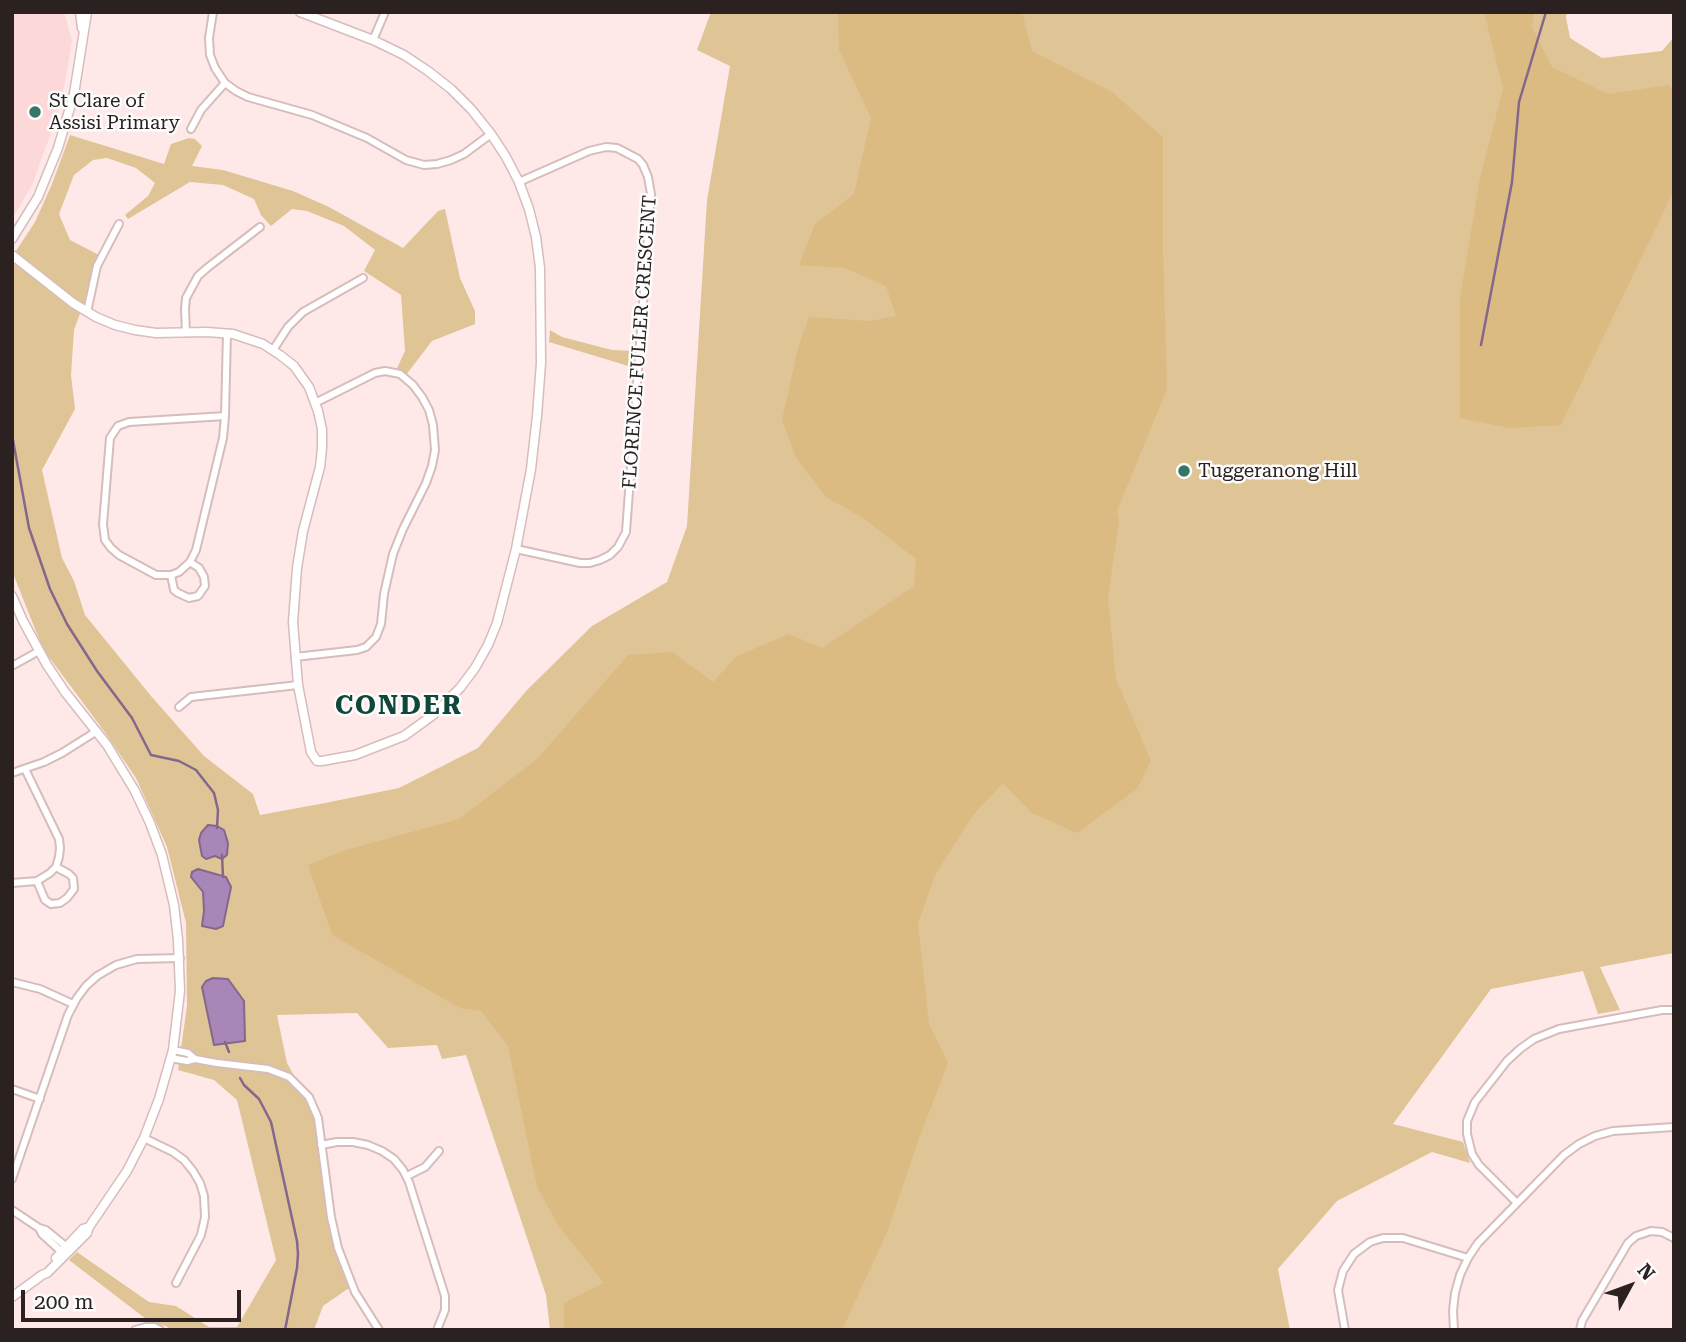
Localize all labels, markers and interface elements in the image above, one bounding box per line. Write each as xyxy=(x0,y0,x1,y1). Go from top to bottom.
place label: St Clare of Assisi Primary xyxy=(49,90,180,134)
marker: St Clare of Assisi Primary xyxy=(27,104,43,120)
street label: FLORENCE FULLER CRESCENT xyxy=(618,194,662,490)
place label: Tuggeranong Hill xyxy=(1198,460,1357,482)
marker: Tuggeranong Hill xyxy=(1176,463,1192,479)
district label: CONDER xyxy=(336,690,462,722)
north arrow xyxy=(1595,1251,1665,1321)
text: N xyxy=(1633,1259,1660,1285)
scale bar xyxy=(24,1276,245,1320)
text: 200 m xyxy=(34,1290,94,1314)

